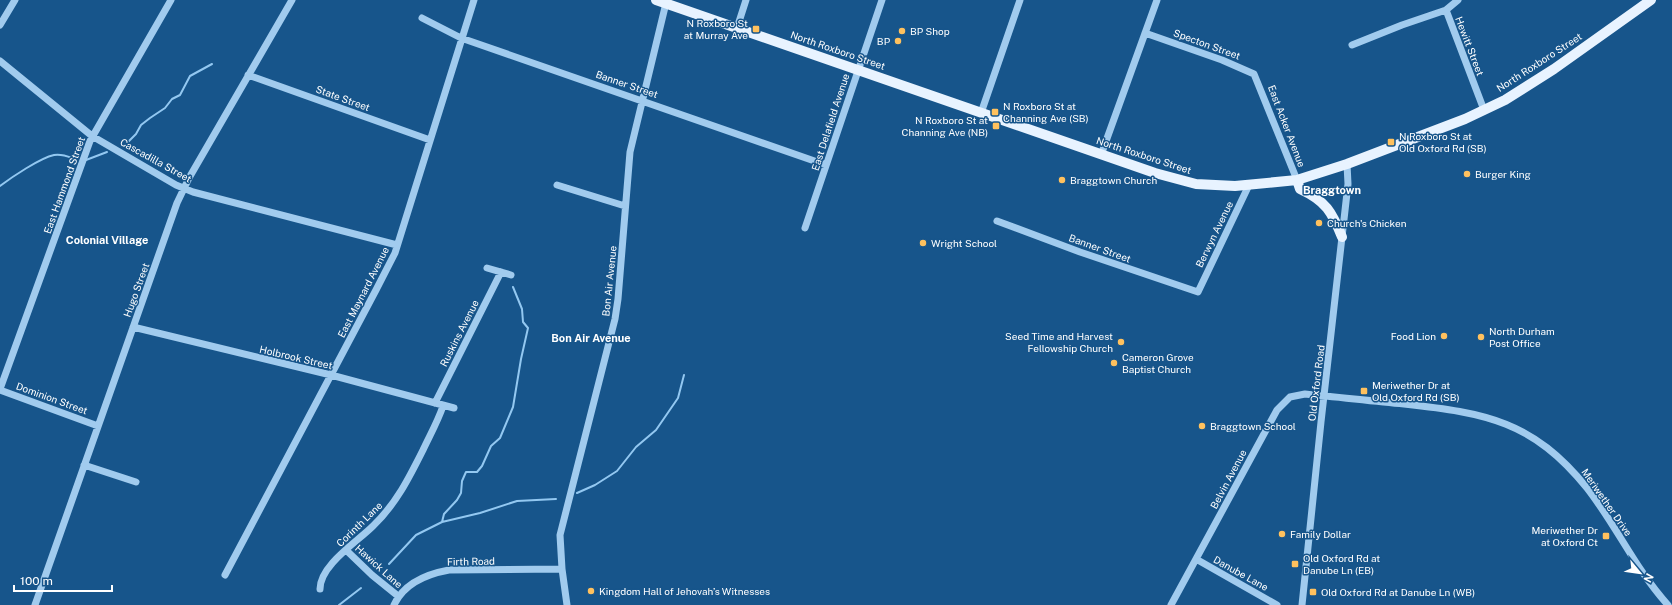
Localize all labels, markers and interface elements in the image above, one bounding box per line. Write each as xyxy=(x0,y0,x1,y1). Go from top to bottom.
street label: Hewitt Street xyxy=(1453,15,1487,77)
place label: N Roxboro St at Murray Ave xyxy=(684,17,748,41)
marker: N Roxboro St at Murray Ave xyxy=(751,24,761,34)
place label: BP Shop xyxy=(910,25,950,37)
marker: BP Shop xyxy=(897,26,907,36)
street label: Specton Street xyxy=(1172,26,1242,62)
street label: North Roxboro Street xyxy=(789,28,887,72)
street label: North Roxboro Street xyxy=(1494,30,1584,94)
place label: BP xyxy=(877,35,891,47)
marker: BP xyxy=(893,36,903,46)
street label: Banner Street xyxy=(594,68,660,100)
street label: East Delafield Avenue xyxy=(809,72,851,172)
street label: State Street xyxy=(314,83,372,113)
street label: East Acker Avenue xyxy=(1266,83,1308,169)
place label: N Roxboro St at Channing Ave (SB) xyxy=(1003,100,1089,124)
marker: N Roxboro St at Channing Ave (SB) xyxy=(990,107,1000,117)
place label: N Roxboro St at Channing Ave (NB) xyxy=(902,114,988,138)
marker: N Roxboro St at Channing Ave (NB) xyxy=(991,121,1001,131)
place label: N Roxboro St at Old Oxford Rd (SB) xyxy=(1399,130,1486,154)
street label: North Roxboro Street xyxy=(1095,134,1193,176)
street label: East Hammond Street xyxy=(41,135,87,235)
street label: Cascadilla Street xyxy=(118,135,194,185)
marker: N Roxboro St at Old Oxford Rd (SB) xyxy=(1386,137,1396,147)
place label: Burger King xyxy=(1475,168,1531,180)
marker: Burger King xyxy=(1462,169,1472,179)
place label: Braggtown Church xyxy=(1070,174,1157,186)
marker: Braggtown Church xyxy=(1057,175,1067,185)
district label: Braggtown xyxy=(1303,184,1361,196)
street label: Berwyn Avenue xyxy=(1193,199,1235,269)
place label: Church's Chicken xyxy=(1327,217,1407,229)
marker: Church's Chicken xyxy=(1314,218,1324,228)
street label: Banner Street xyxy=(1067,231,1133,265)
district label: Colonial Village xyxy=(66,234,148,246)
place label: Wright School xyxy=(931,237,997,249)
marker: Wright School xyxy=(918,238,928,248)
street label: East Maynard Avenue xyxy=(335,244,391,339)
street label: Bon Air Avenue xyxy=(599,245,619,317)
street label: Hugo Street xyxy=(121,261,151,319)
street label: Ruskins Avenue xyxy=(437,297,481,368)
place label: North Durham Post Office xyxy=(1489,325,1555,349)
place label: Seed Time and Harvest Fellowship Church xyxy=(1005,330,1113,354)
place label: Food Lion xyxy=(1391,330,1436,342)
marker: Food Lion xyxy=(1439,331,1449,341)
district label: Bon Air Avenue xyxy=(551,332,631,344)
marker: North Durham Post Office xyxy=(1476,332,1486,342)
marker: Seed Time and Harvest Fellowship Church xyxy=(1116,337,1126,347)
street label: Holbrook Street xyxy=(258,343,334,371)
street label: Old Oxford Road xyxy=(1305,344,1327,422)
place label: Cameron Grove Baptist Church xyxy=(1122,351,1194,375)
marker: Cameron Grove Baptist Church xyxy=(1109,358,1119,368)
place label: Meriwether Dr at Old Oxford Rd (SB) xyxy=(1372,379,1459,403)
street label: Dominion Street xyxy=(15,380,89,417)
marker: Meriwether Dr at Old Oxford Rd (SB) xyxy=(1359,386,1369,396)
place label: Braggtown School xyxy=(1210,420,1296,432)
marker: Braggtown School xyxy=(1197,421,1207,431)
street label: Belvin Avenue xyxy=(1207,447,1249,511)
street label: Meriwether Drive xyxy=(1579,466,1635,538)
street label: Corinth Lane xyxy=(334,499,385,549)
place label: Meriwether Dr at Oxford Ct xyxy=(1532,524,1598,548)
place label: Family Dollar xyxy=(1290,528,1351,540)
marker: Family Dollar xyxy=(1277,529,1287,539)
marker: Meriwether Dr at Oxford Ct xyxy=(1601,531,1611,541)
street label: Hawick Lane xyxy=(353,542,405,591)
place label: Old Oxford Rd at Danube Ln (EB) xyxy=(1303,552,1380,576)
street label: Danube Lane xyxy=(1212,553,1271,593)
north arrow xyxy=(1620,553,1660,593)
street label: Firth Road xyxy=(447,555,495,567)
marker: Old Oxford Rd at Danube Ln (EB) xyxy=(1290,559,1300,569)
scale bar xyxy=(14,567,112,593)
text: N xyxy=(1641,571,1656,585)
text: 100 m xyxy=(20,574,53,588)
place label: Kingdom Hall of Jehovah’s Witnesses xyxy=(599,585,770,597)
marker: Kingdom Hall of Jehovah’s Witnesses xyxy=(586,586,596,596)
place label: Old Oxford Rd at Danube Ln (WB) xyxy=(1321,586,1475,598)
marker: Old Oxford Rd at Danube Ln (WB) xyxy=(1308,587,1318,597)

